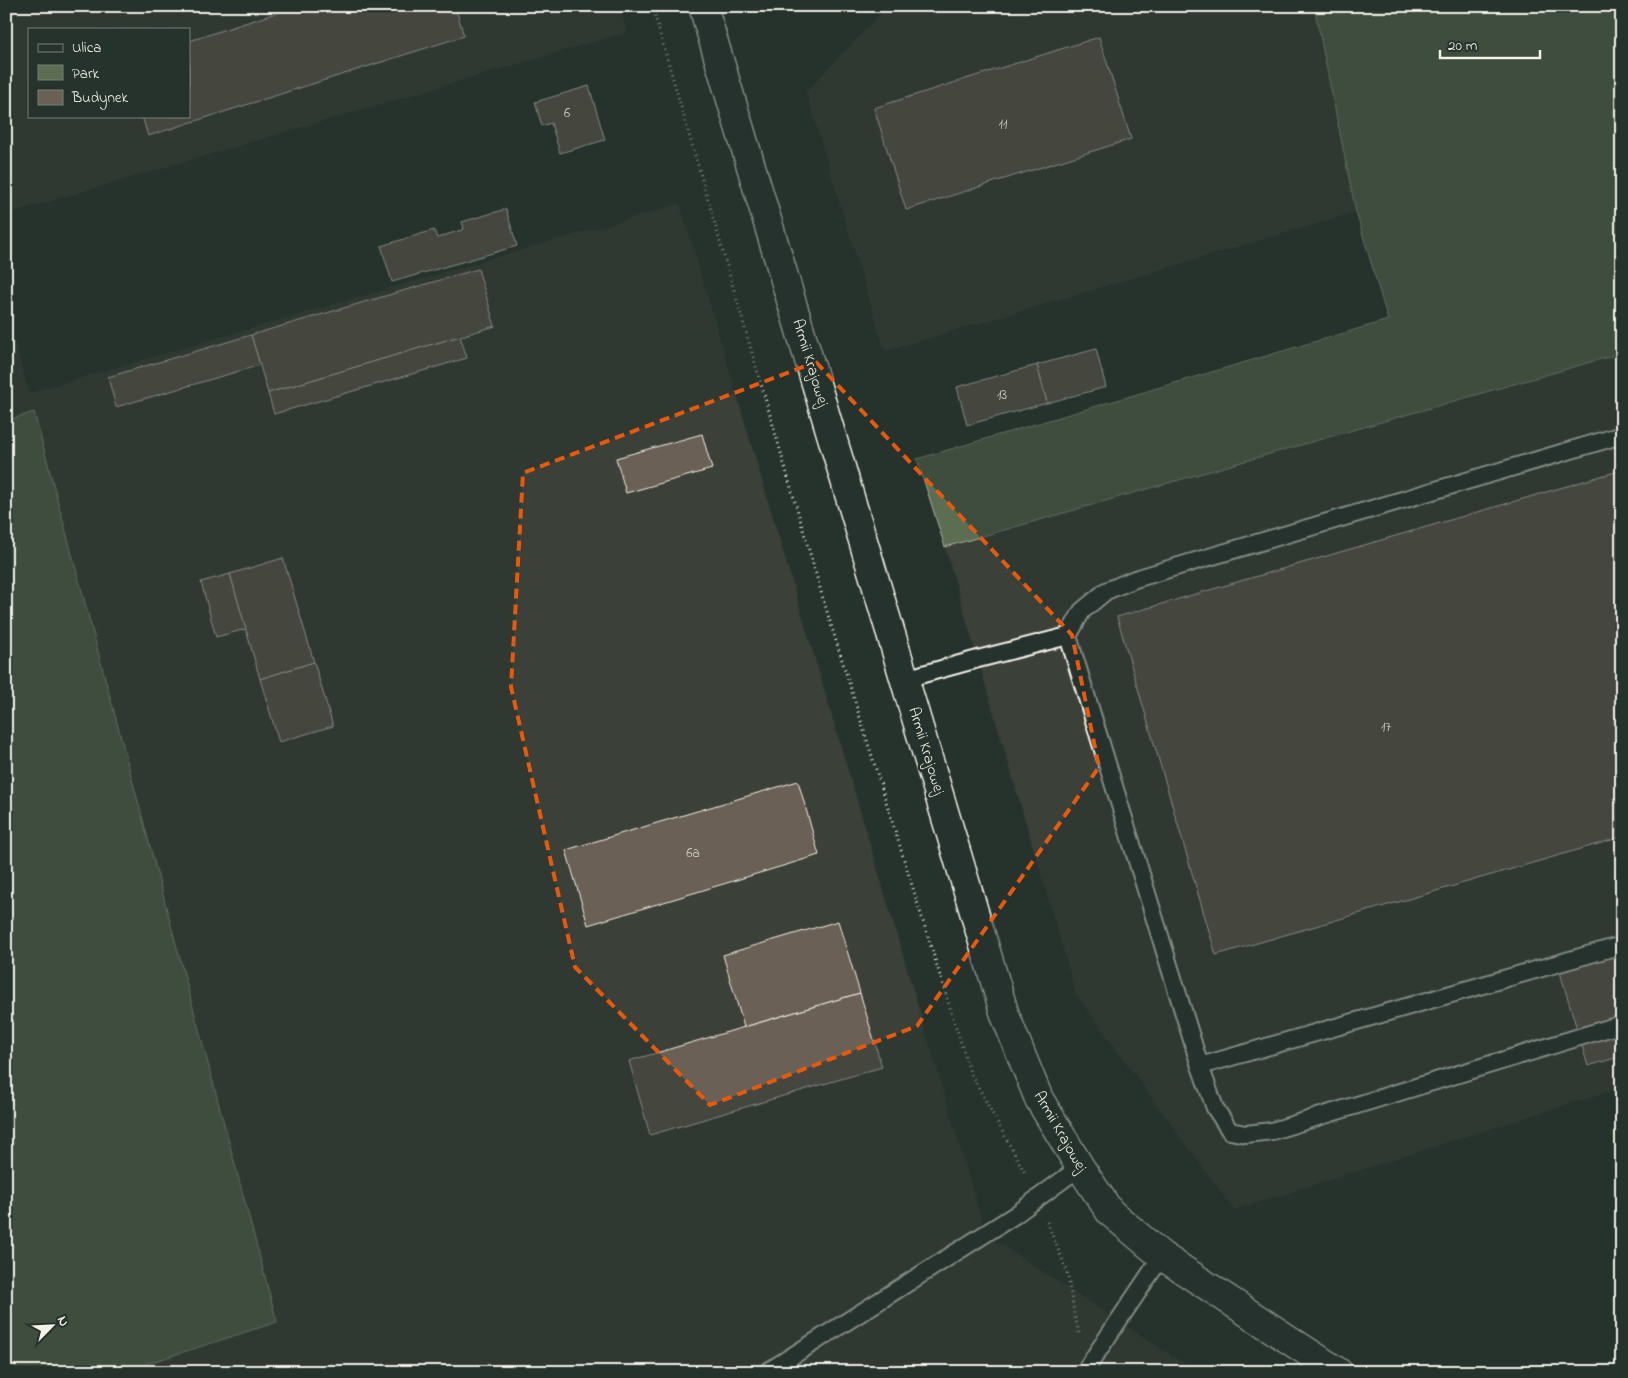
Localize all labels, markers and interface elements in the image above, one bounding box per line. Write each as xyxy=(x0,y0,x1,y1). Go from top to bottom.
legend xyxy=(28,28,190,118)
scale bar xyxy=(1440,28,1540,60)
text: 20 m xyxy=(1448,35,1478,57)
text: Ulica xyxy=(72,37,101,59)
text: Park xyxy=(72,63,100,85)
text: Budynek xyxy=(71,87,129,110)
house number: 6 xyxy=(564,103,570,124)
house number: 11 xyxy=(999,114,1008,135)
street label: Armii Krajowej xyxy=(785,316,835,411)
house number: 13 xyxy=(997,385,1007,406)
street label: Armii Krajowej xyxy=(901,704,951,799)
house number: 17 xyxy=(1381,717,1391,738)
house number: 6a xyxy=(686,843,700,864)
street label: Armii Krajowej xyxy=(1027,1087,1093,1178)
north arrow xyxy=(28,1300,78,1350)
text: N xyxy=(51,1313,74,1330)

